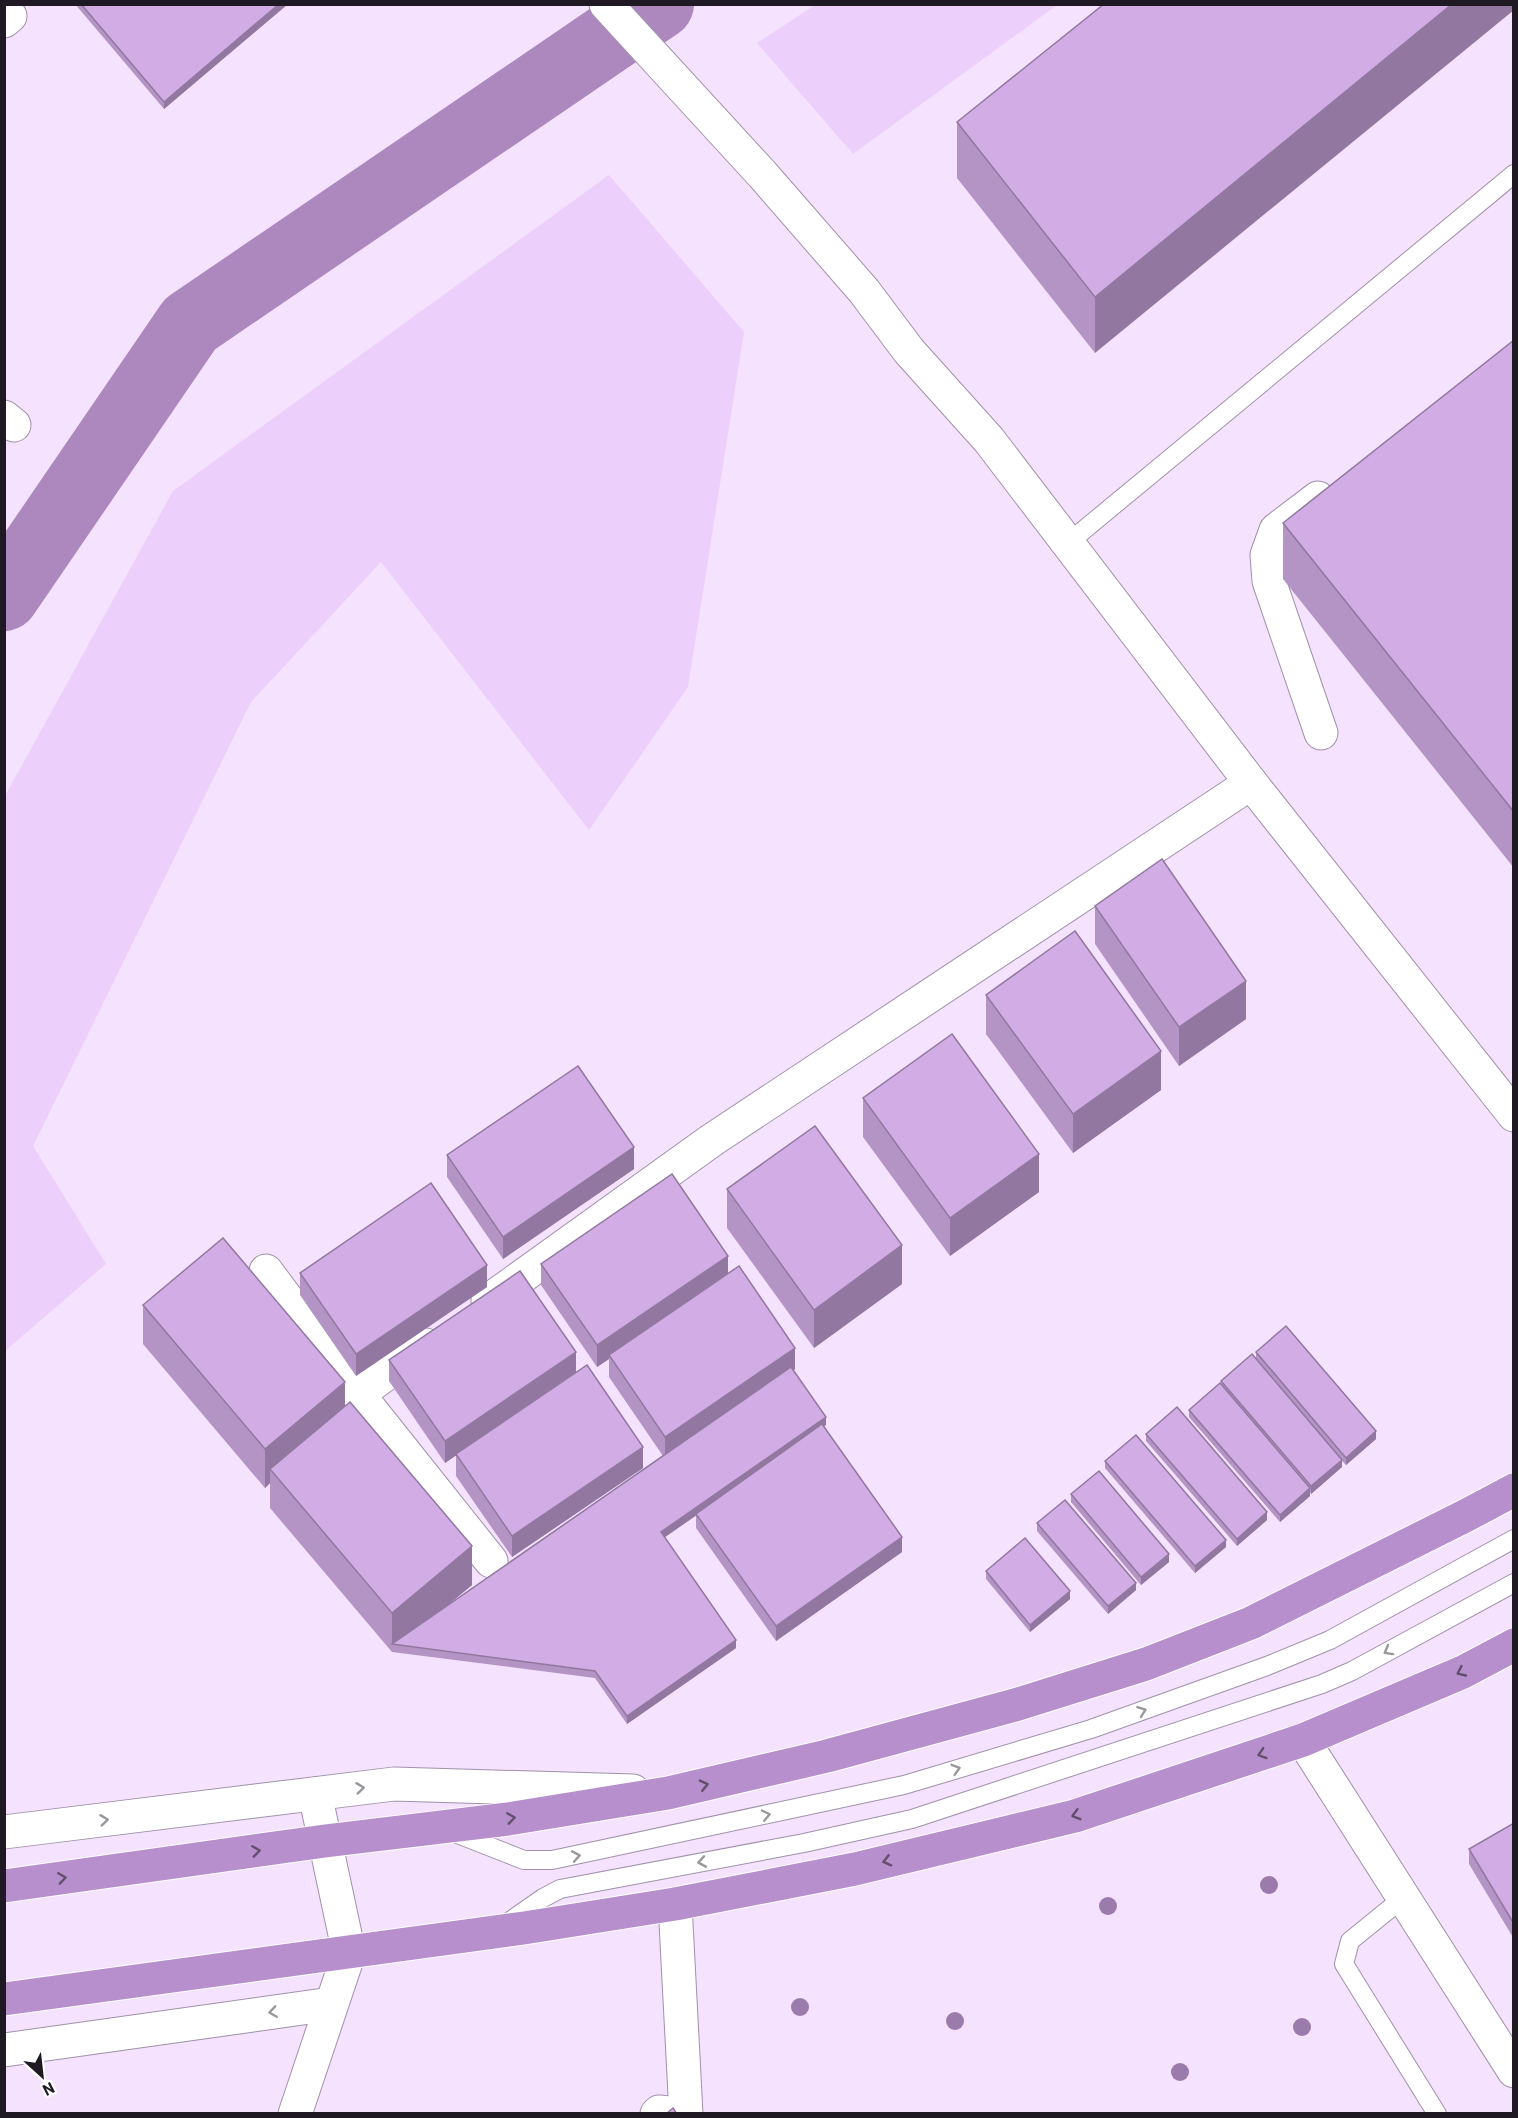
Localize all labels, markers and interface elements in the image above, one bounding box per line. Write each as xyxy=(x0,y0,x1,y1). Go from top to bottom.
one-way arrow xyxy=(1384,1644,1395,1655)
one-way arrow xyxy=(1457,1664,1468,1676)
one-way arrow xyxy=(1136,1705,1147,1718)
one-way arrow xyxy=(1257,1746,1268,1759)
one-way arrow xyxy=(950,1764,961,1776)
one-way arrow xyxy=(698,1779,708,1792)
one-way arrow xyxy=(356,1782,365,1795)
one-way arrow xyxy=(1072,1808,1082,1820)
one-way arrow xyxy=(761,1809,771,1822)
one-way arrow xyxy=(507,1812,516,1824)
one-way arrow xyxy=(100,1814,109,1826)
one-way arrow xyxy=(251,1845,260,1858)
one-way arrow xyxy=(571,1850,581,1863)
one-way arrow xyxy=(882,1854,892,1867)
one-way arrow xyxy=(697,1855,707,1868)
one-way arrow xyxy=(58,1873,67,1885)
one-way arrow xyxy=(269,2006,278,2018)
north arrow xyxy=(12,2046,72,2106)
text: N xyxy=(40,2079,58,2101)

